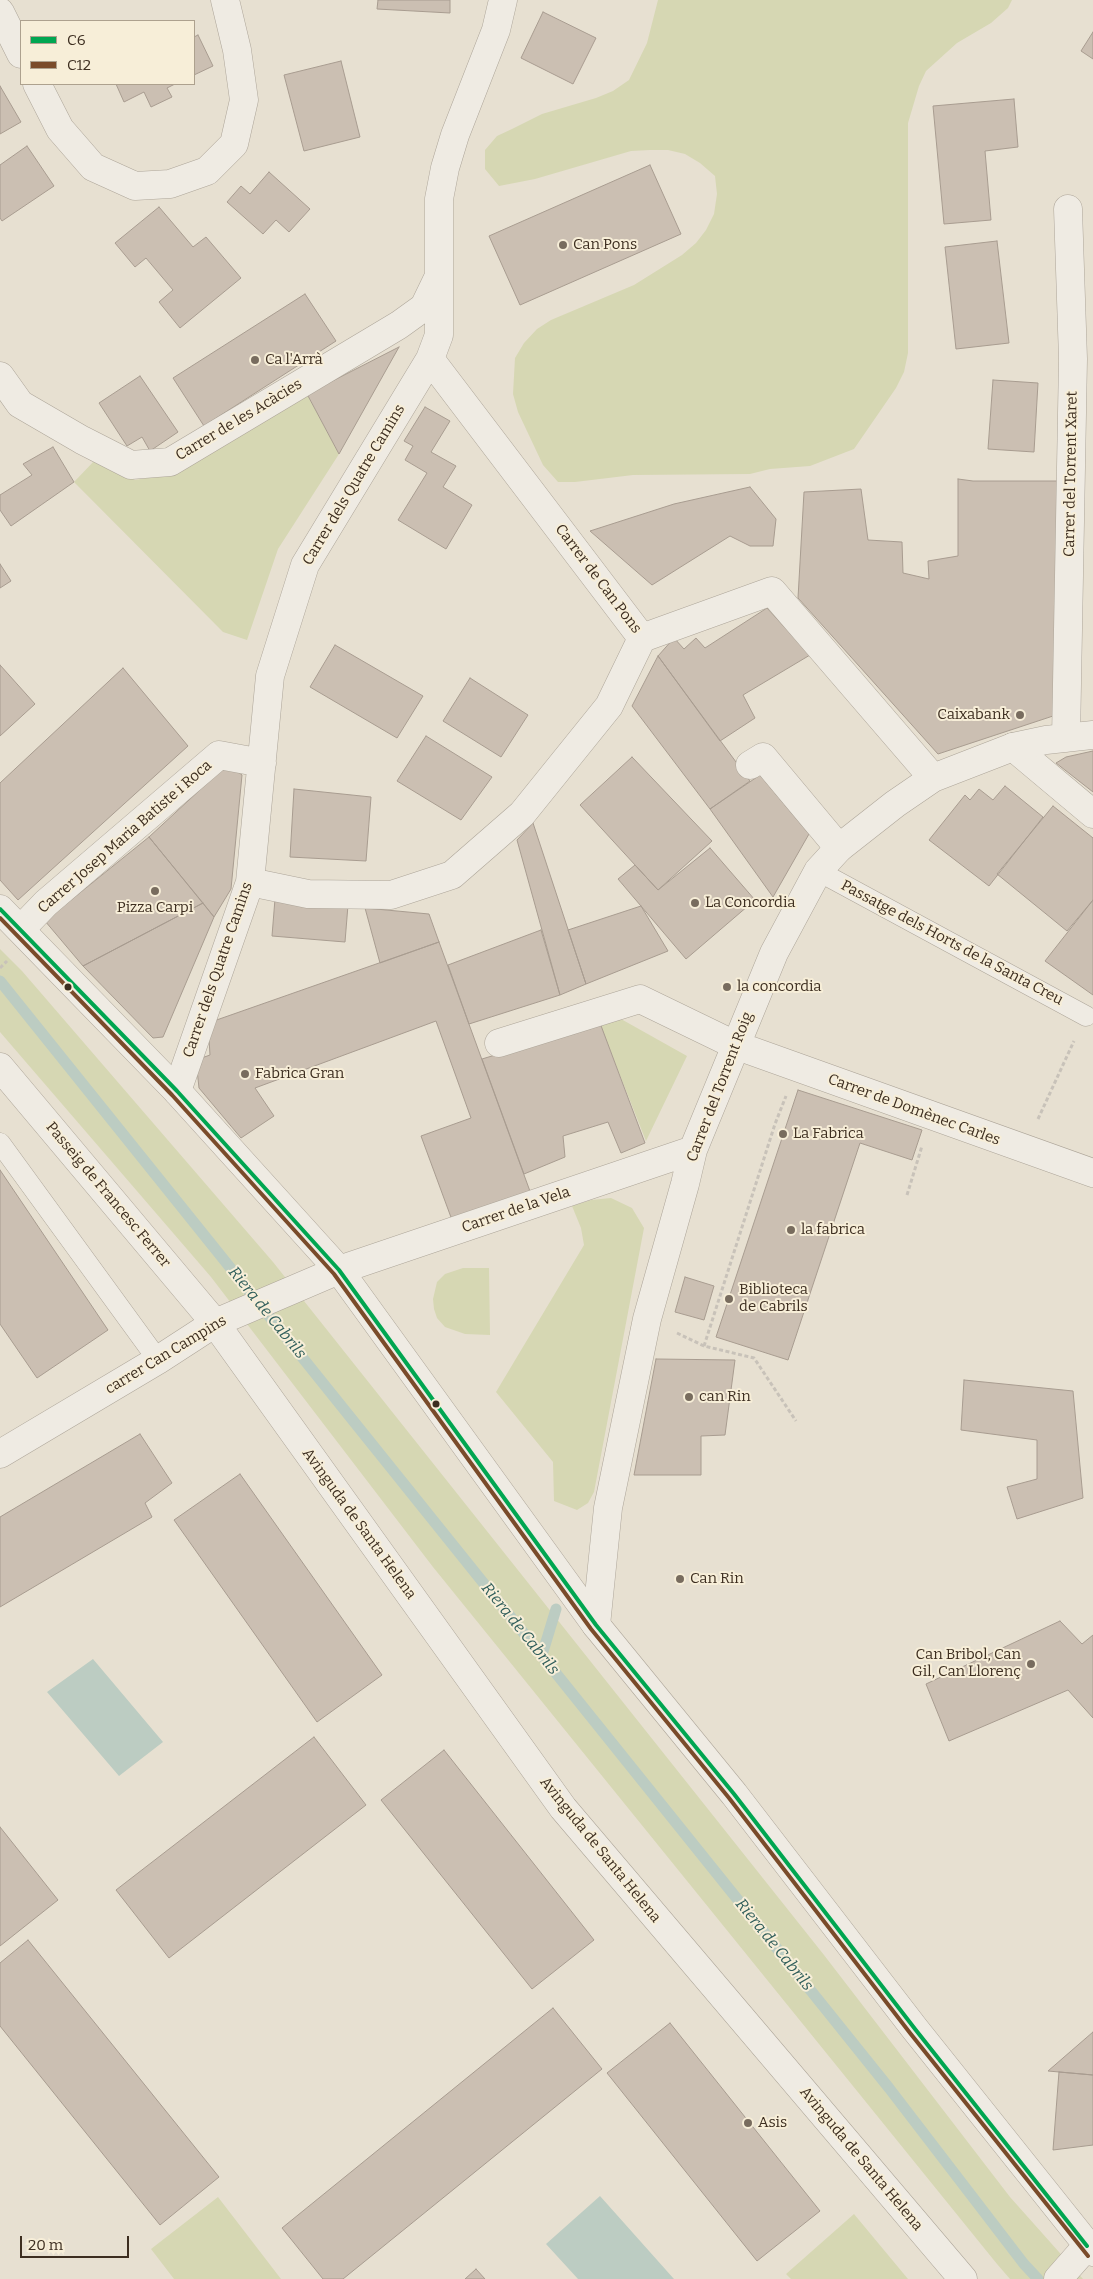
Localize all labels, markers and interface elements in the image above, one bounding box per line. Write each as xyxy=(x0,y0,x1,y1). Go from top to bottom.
legend xyxy=(20,20,195,85)
text: C6 xyxy=(67,31,86,49)
text: C12 xyxy=(67,56,91,74)
place label: Can Pons xyxy=(573,236,637,254)
marker: Can Pons xyxy=(557,239,569,251)
place label: Ca l'Arrà xyxy=(265,351,323,369)
marker: Ca l'Arrà xyxy=(249,354,261,366)
street label: Carrer de les Acàcies xyxy=(173,375,305,465)
street label: Carrer del Torrent Xaret xyxy=(1061,391,1081,557)
street label: Carrer dels Quatre Camins xyxy=(299,401,409,569)
street label: Carrer de Can Pons xyxy=(551,521,645,637)
place label: Caixabank xyxy=(937,706,1010,724)
marker: Caixabank xyxy=(1014,709,1026,721)
street label: Carrer Josep Maria Batiste i Roca xyxy=(34,757,216,917)
street label: Passatge dels Horts de la Santa Creu xyxy=(838,877,1066,1009)
street label: Carrer dels Quatre Camins xyxy=(179,880,257,1060)
marker: Pizza Carpi xyxy=(149,885,161,897)
place label: La Concordia xyxy=(705,894,795,912)
marker: La Concordia xyxy=(689,897,701,909)
place label: Pizza Carpi xyxy=(117,899,193,917)
place label: la concordia xyxy=(737,978,822,996)
marker: la concordia xyxy=(721,981,733,993)
unlabelled marker xyxy=(63,982,73,992)
street label: Carrer del Torrent Roig xyxy=(683,1010,757,1164)
place label: Fabrica Gran xyxy=(255,1065,344,1083)
marker: Fabrica Gran xyxy=(239,1068,251,1080)
street label: Carrer de Domènec Carles xyxy=(825,1070,1003,1150)
street label: Passeig de Francesc Ferrer xyxy=(42,1119,174,1271)
place label: La Fabrica xyxy=(793,1125,864,1143)
marker: La Fabrica xyxy=(777,1128,789,1140)
street label: Carrer de la Vela xyxy=(459,1183,573,1237)
place label: la fabrica xyxy=(801,1221,865,1239)
marker: la fabrica xyxy=(785,1224,797,1236)
water label: Riera de Cabrils xyxy=(224,1263,310,1363)
place label: Biblioteca de Cabrils xyxy=(739,1281,808,1316)
marker: Biblioteca de Cabrils xyxy=(723,1293,735,1305)
street label: carrer Can Campins xyxy=(102,1312,230,1398)
place label: can Rin xyxy=(699,1388,751,1406)
marker: can Rin xyxy=(683,1391,695,1403)
unlabelled marker xyxy=(431,1399,441,1409)
street label: Avinguda de Santa Helena xyxy=(298,1445,420,1603)
place label: Can Rin xyxy=(690,1570,744,1588)
marker: Can Rin xyxy=(674,1573,686,1585)
water label: Riera de Cabrils xyxy=(477,1579,563,1679)
place label: Can Bribol, Can Gil, Can Llorenç xyxy=(912,1646,1021,1681)
marker: Can Bribol, Can Gil, Can Llorenç xyxy=(1025,1658,1037,1670)
street label: Avinguda de Santa Helena xyxy=(536,1773,664,1927)
water label: Riera de Cabrils xyxy=(731,1895,817,1995)
street label: Avinguda de Santa Helena xyxy=(796,2083,926,2235)
place label: Asis xyxy=(758,2114,787,2132)
marker: Asis xyxy=(742,2117,754,2129)
scale bar xyxy=(22,2226,131,2258)
text: 20 m xyxy=(28,2236,63,2254)

